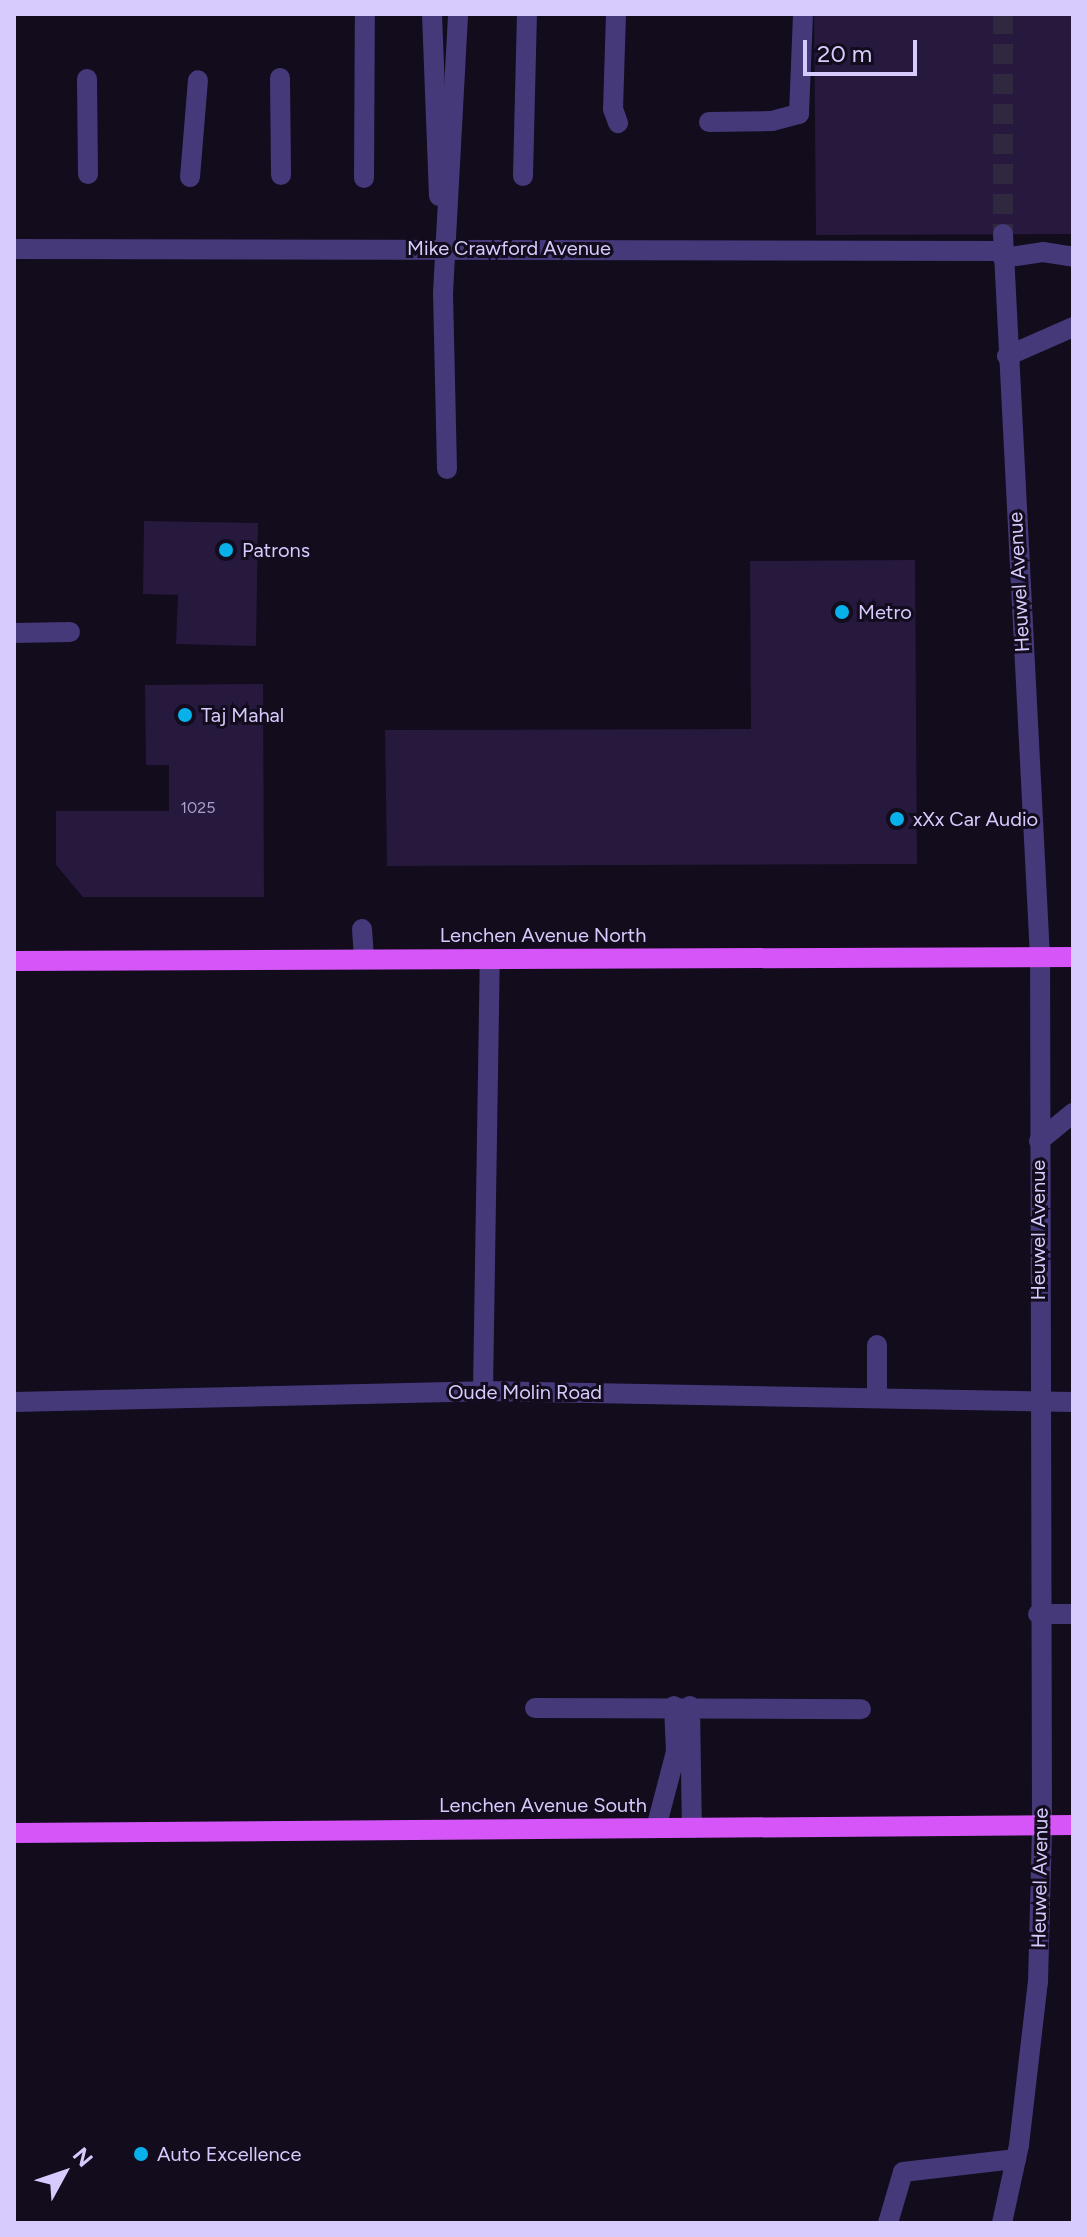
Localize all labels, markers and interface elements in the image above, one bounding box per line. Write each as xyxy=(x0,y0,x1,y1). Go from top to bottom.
scale bar xyxy=(807,24,921,74)
text: 20 m xyxy=(817,39,872,68)
street label: Mike Crawford Avenue xyxy=(407,236,611,260)
street label: Heuwel Avenue xyxy=(1003,511,1035,653)
place label: Patrons xyxy=(242,538,310,562)
marker: Patrons xyxy=(217,541,235,559)
place label: Metro xyxy=(858,600,912,624)
marker: Metro xyxy=(833,603,851,621)
place label: Taj Mahal xyxy=(201,703,284,727)
marker: Taj Mahal xyxy=(176,706,194,724)
house number: 1025 xyxy=(180,798,216,818)
place label: xXx Car Audio xyxy=(913,807,1038,831)
marker: xXx Car Audio xyxy=(888,810,906,828)
street label: Lenchen Avenue North xyxy=(440,923,646,947)
street label: Heuwel Avenue xyxy=(1026,1160,1050,1300)
street label: Oude Molin Road xyxy=(448,1380,602,1404)
street label: Lenchen Avenue South xyxy=(439,1793,647,1817)
street label: Heuwel Avenue xyxy=(1027,1808,1053,1948)
north arrow xyxy=(24,2133,104,2213)
text: N xyxy=(67,2142,99,2172)
place label: Auto Excellence xyxy=(157,2142,301,2166)
marker: Auto Excellence xyxy=(132,2145,150,2163)

